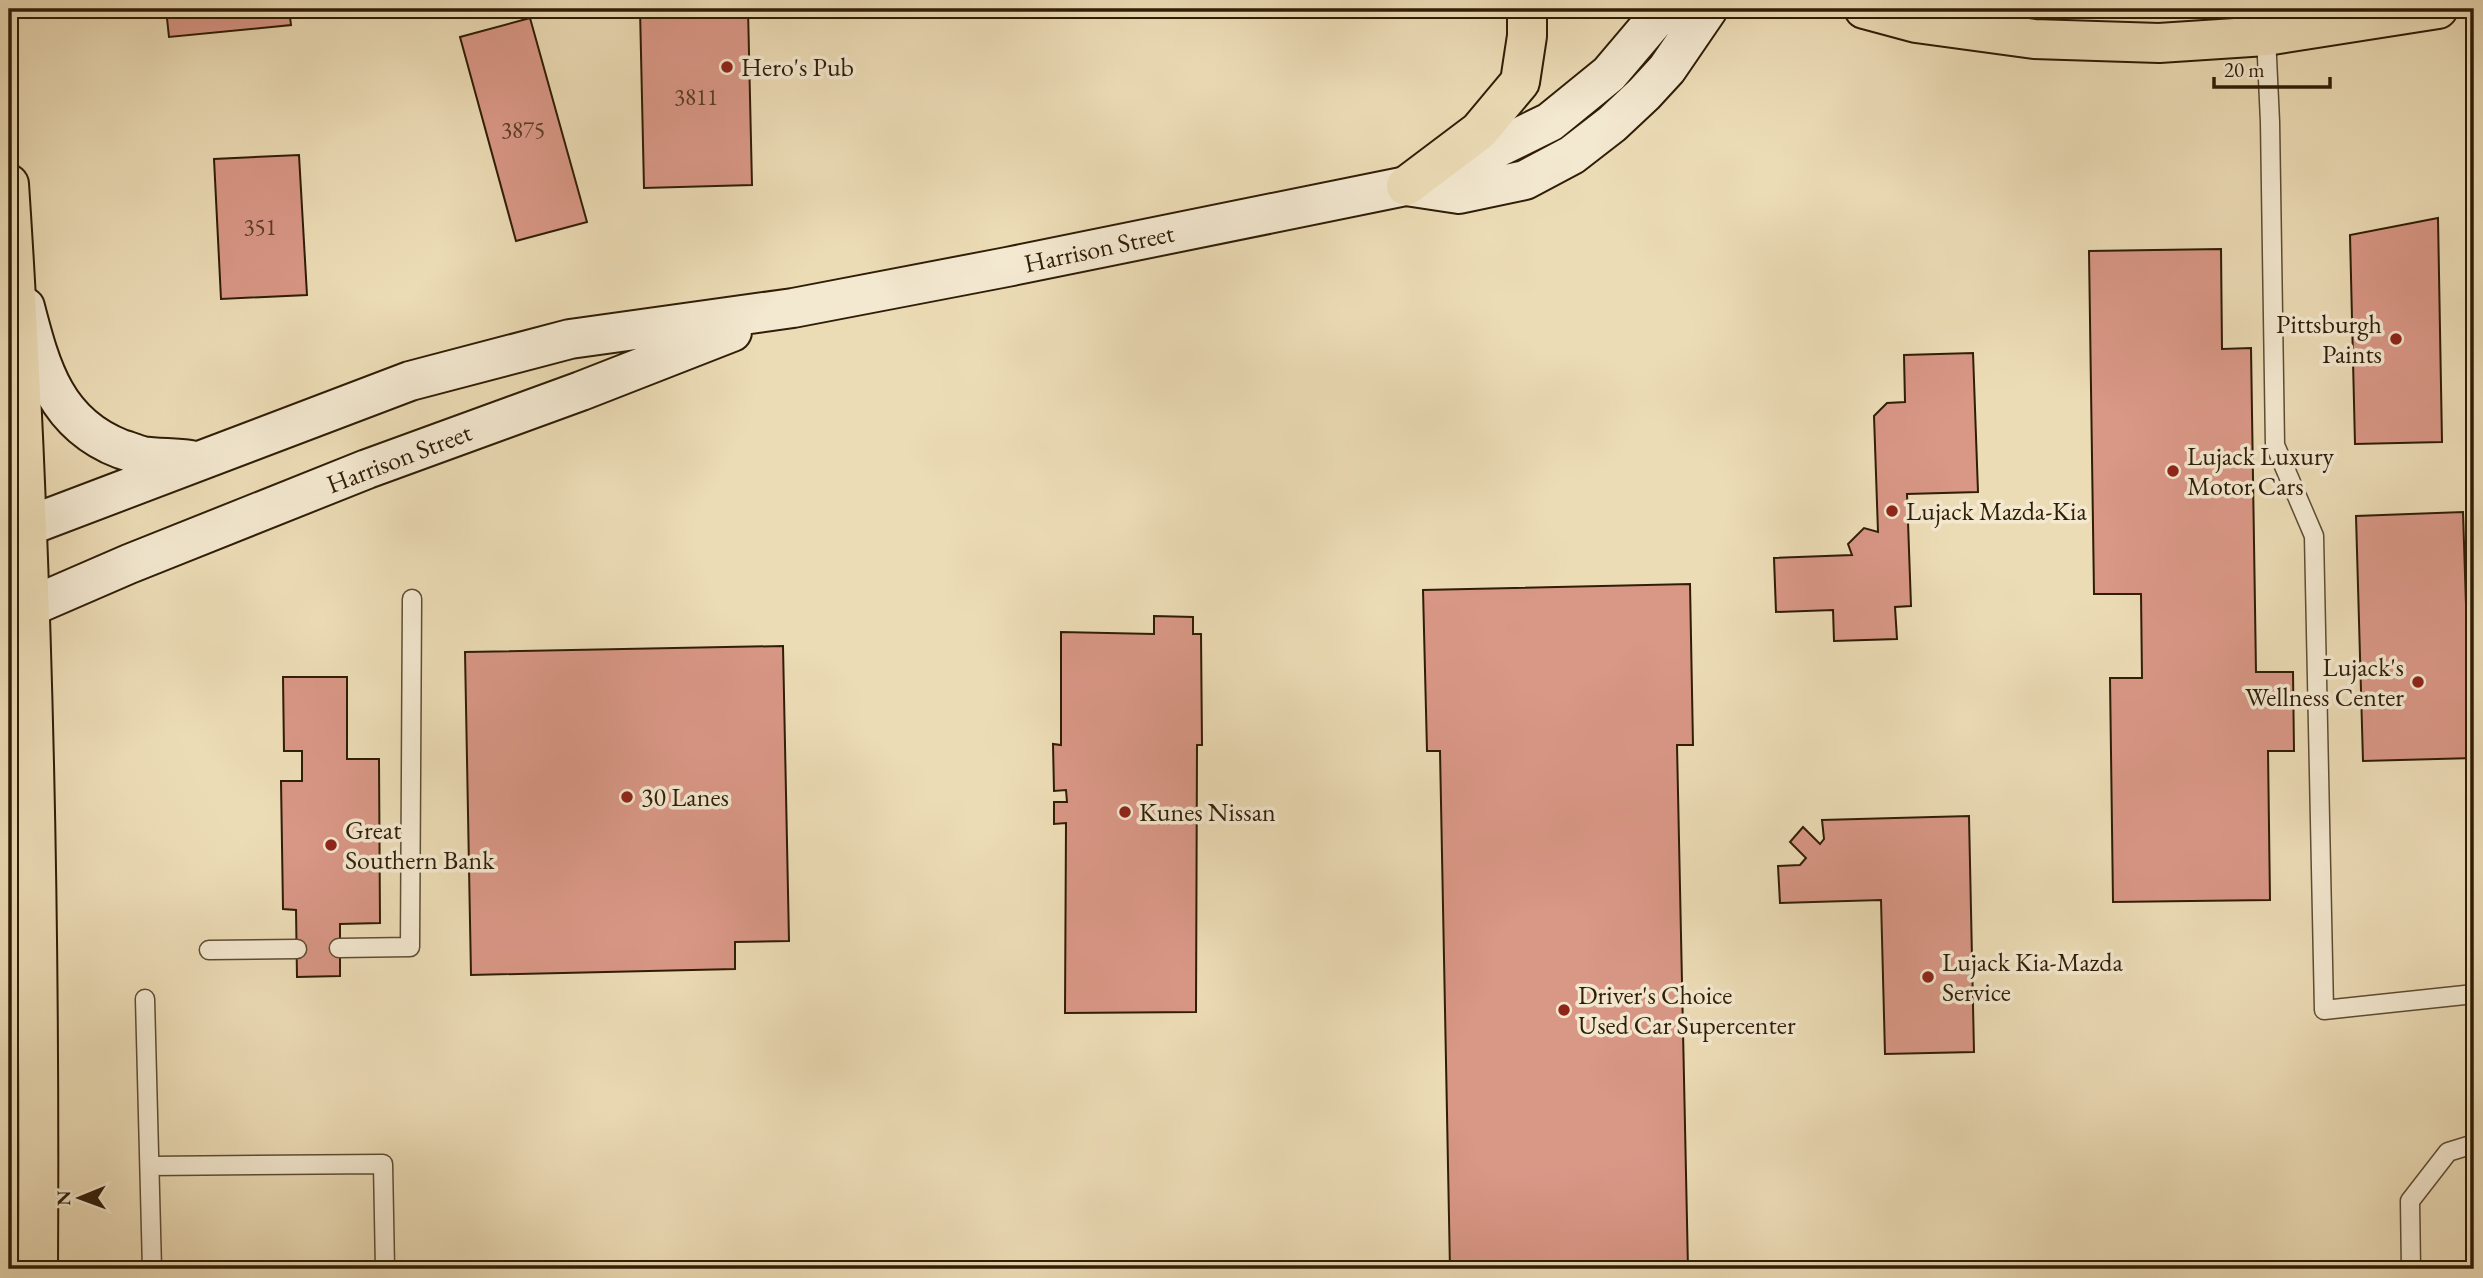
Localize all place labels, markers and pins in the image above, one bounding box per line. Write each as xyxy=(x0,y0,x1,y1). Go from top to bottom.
place label: Hero's Pub xyxy=(741,50,854,84)
marker: Hero's Pub xyxy=(719,59,735,75)
place label: Pittsburgh Paints xyxy=(2276,307,2382,371)
marker: Pittsburgh Paints xyxy=(2388,331,2404,347)
place label: Lujack Luxury Motor Cars xyxy=(2187,439,2335,503)
marker: Lujack Luxury Motor Cars xyxy=(2165,463,2181,479)
place label: Lujack Mazda-Kia xyxy=(1906,494,2087,528)
marker: Lujack Mazda-Kia xyxy=(1884,503,1900,519)
place label: Lujack's Wellness Center xyxy=(2245,650,2404,714)
marker: Lujack's Wellness Center xyxy=(2410,674,2426,690)
place label: 30 Lanes xyxy=(641,780,729,814)
marker: 30 Lanes xyxy=(619,789,635,805)
place label: Kunes Nissan xyxy=(1139,795,1276,829)
marker: Kunes Nissan xyxy=(1117,804,1133,820)
place label: Great Southern Bank xyxy=(345,813,495,877)
marker: Great Southern Bank xyxy=(323,837,339,853)
place label: Lujack Kia-Mazda Service xyxy=(1942,945,2123,1009)
marker: Lujack Kia-Mazda Service xyxy=(1920,969,1936,985)
place label: Driver's Choice Used Car Supercenter xyxy=(1578,978,1796,1042)
marker: Driver's Choice Used Car Supercenter xyxy=(1556,1002,1572,1018)

